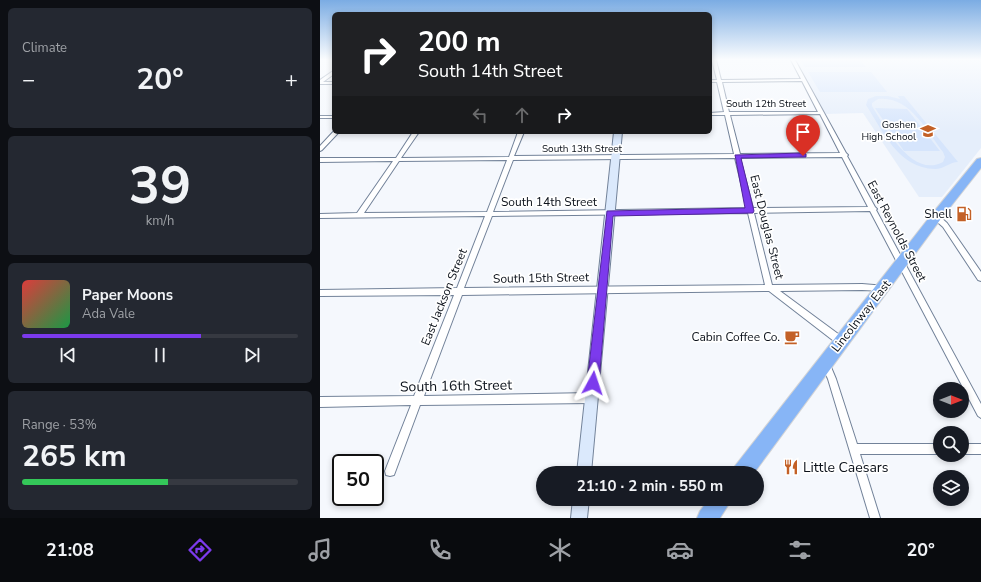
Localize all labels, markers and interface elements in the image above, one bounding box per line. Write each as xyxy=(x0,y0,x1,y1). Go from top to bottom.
text: 200 m xyxy=(418,23,501,61)
icon: right xyxy=(352,28,404,80)
text: Climate xyxy=(22,39,67,57)
text: 20° xyxy=(136,59,184,100)
text: South 14th Street xyxy=(418,59,562,83)
text: − xyxy=(22,65,35,95)
text: + xyxy=(285,65,298,95)
street label: South 12th Street xyxy=(726,97,807,111)
icon: left xyxy=(469,104,491,126)
icon: ahead xyxy=(511,104,533,126)
icon: right xyxy=(553,104,575,126)
pin xyxy=(786,115,820,156)
place label: Goshen High School xyxy=(861,118,916,144)
icon: arrive xyxy=(792,121,814,143)
school or university icon: Goshen High School xyxy=(919,122,937,140)
street label: South 13th Street xyxy=(542,142,623,156)
text: 39 xyxy=(129,150,191,221)
street label: East Douglas Street xyxy=(746,173,788,282)
street label: East Reynolds Street xyxy=(864,178,931,285)
street label: South 14th Street xyxy=(501,194,598,210)
fuel station icon: Shell xyxy=(955,205,973,223)
place label: Shell xyxy=(924,206,952,222)
text: km/h xyxy=(146,212,174,230)
street label: East Jackson Street xyxy=(417,245,471,348)
street label: South 15th Street xyxy=(493,269,590,287)
street label: Lincolnway East xyxy=(828,276,895,355)
text: Paper Moons xyxy=(82,285,173,305)
text: Ada Vale xyxy=(82,305,135,323)
cafe icon: Cabin Coffee Co. xyxy=(783,328,801,346)
place label: Cabin Coffee Co. xyxy=(692,329,780,345)
icon: previous xyxy=(57,344,79,366)
icon: pause xyxy=(149,344,171,366)
icon: next xyxy=(241,344,263,366)
position arrow xyxy=(572,362,614,404)
street label: South 16th Street xyxy=(400,376,512,396)
north arrow xyxy=(933,382,969,418)
map controls xyxy=(933,382,969,506)
text: Range · 53% xyxy=(22,416,97,434)
button: search xyxy=(933,426,969,462)
text: 265 km xyxy=(22,436,127,477)
speed limit sign: 50 xyxy=(332,454,384,506)
restaurant icon: Little Caesars xyxy=(782,458,800,476)
place label: Little Caesars xyxy=(803,458,889,477)
button: layers xyxy=(933,470,969,506)
text: 21:10 · 2 min · 550 m xyxy=(577,476,723,496)
icon: directions xyxy=(186,536,214,564)
icon: music xyxy=(306,536,334,564)
icon: phone xyxy=(426,536,454,564)
icon: climate xyxy=(546,536,574,564)
icon: car xyxy=(666,536,694,564)
icon: filters xyxy=(786,536,814,564)
text: 21:08 xyxy=(46,538,94,562)
text: 20° xyxy=(906,538,935,562)

